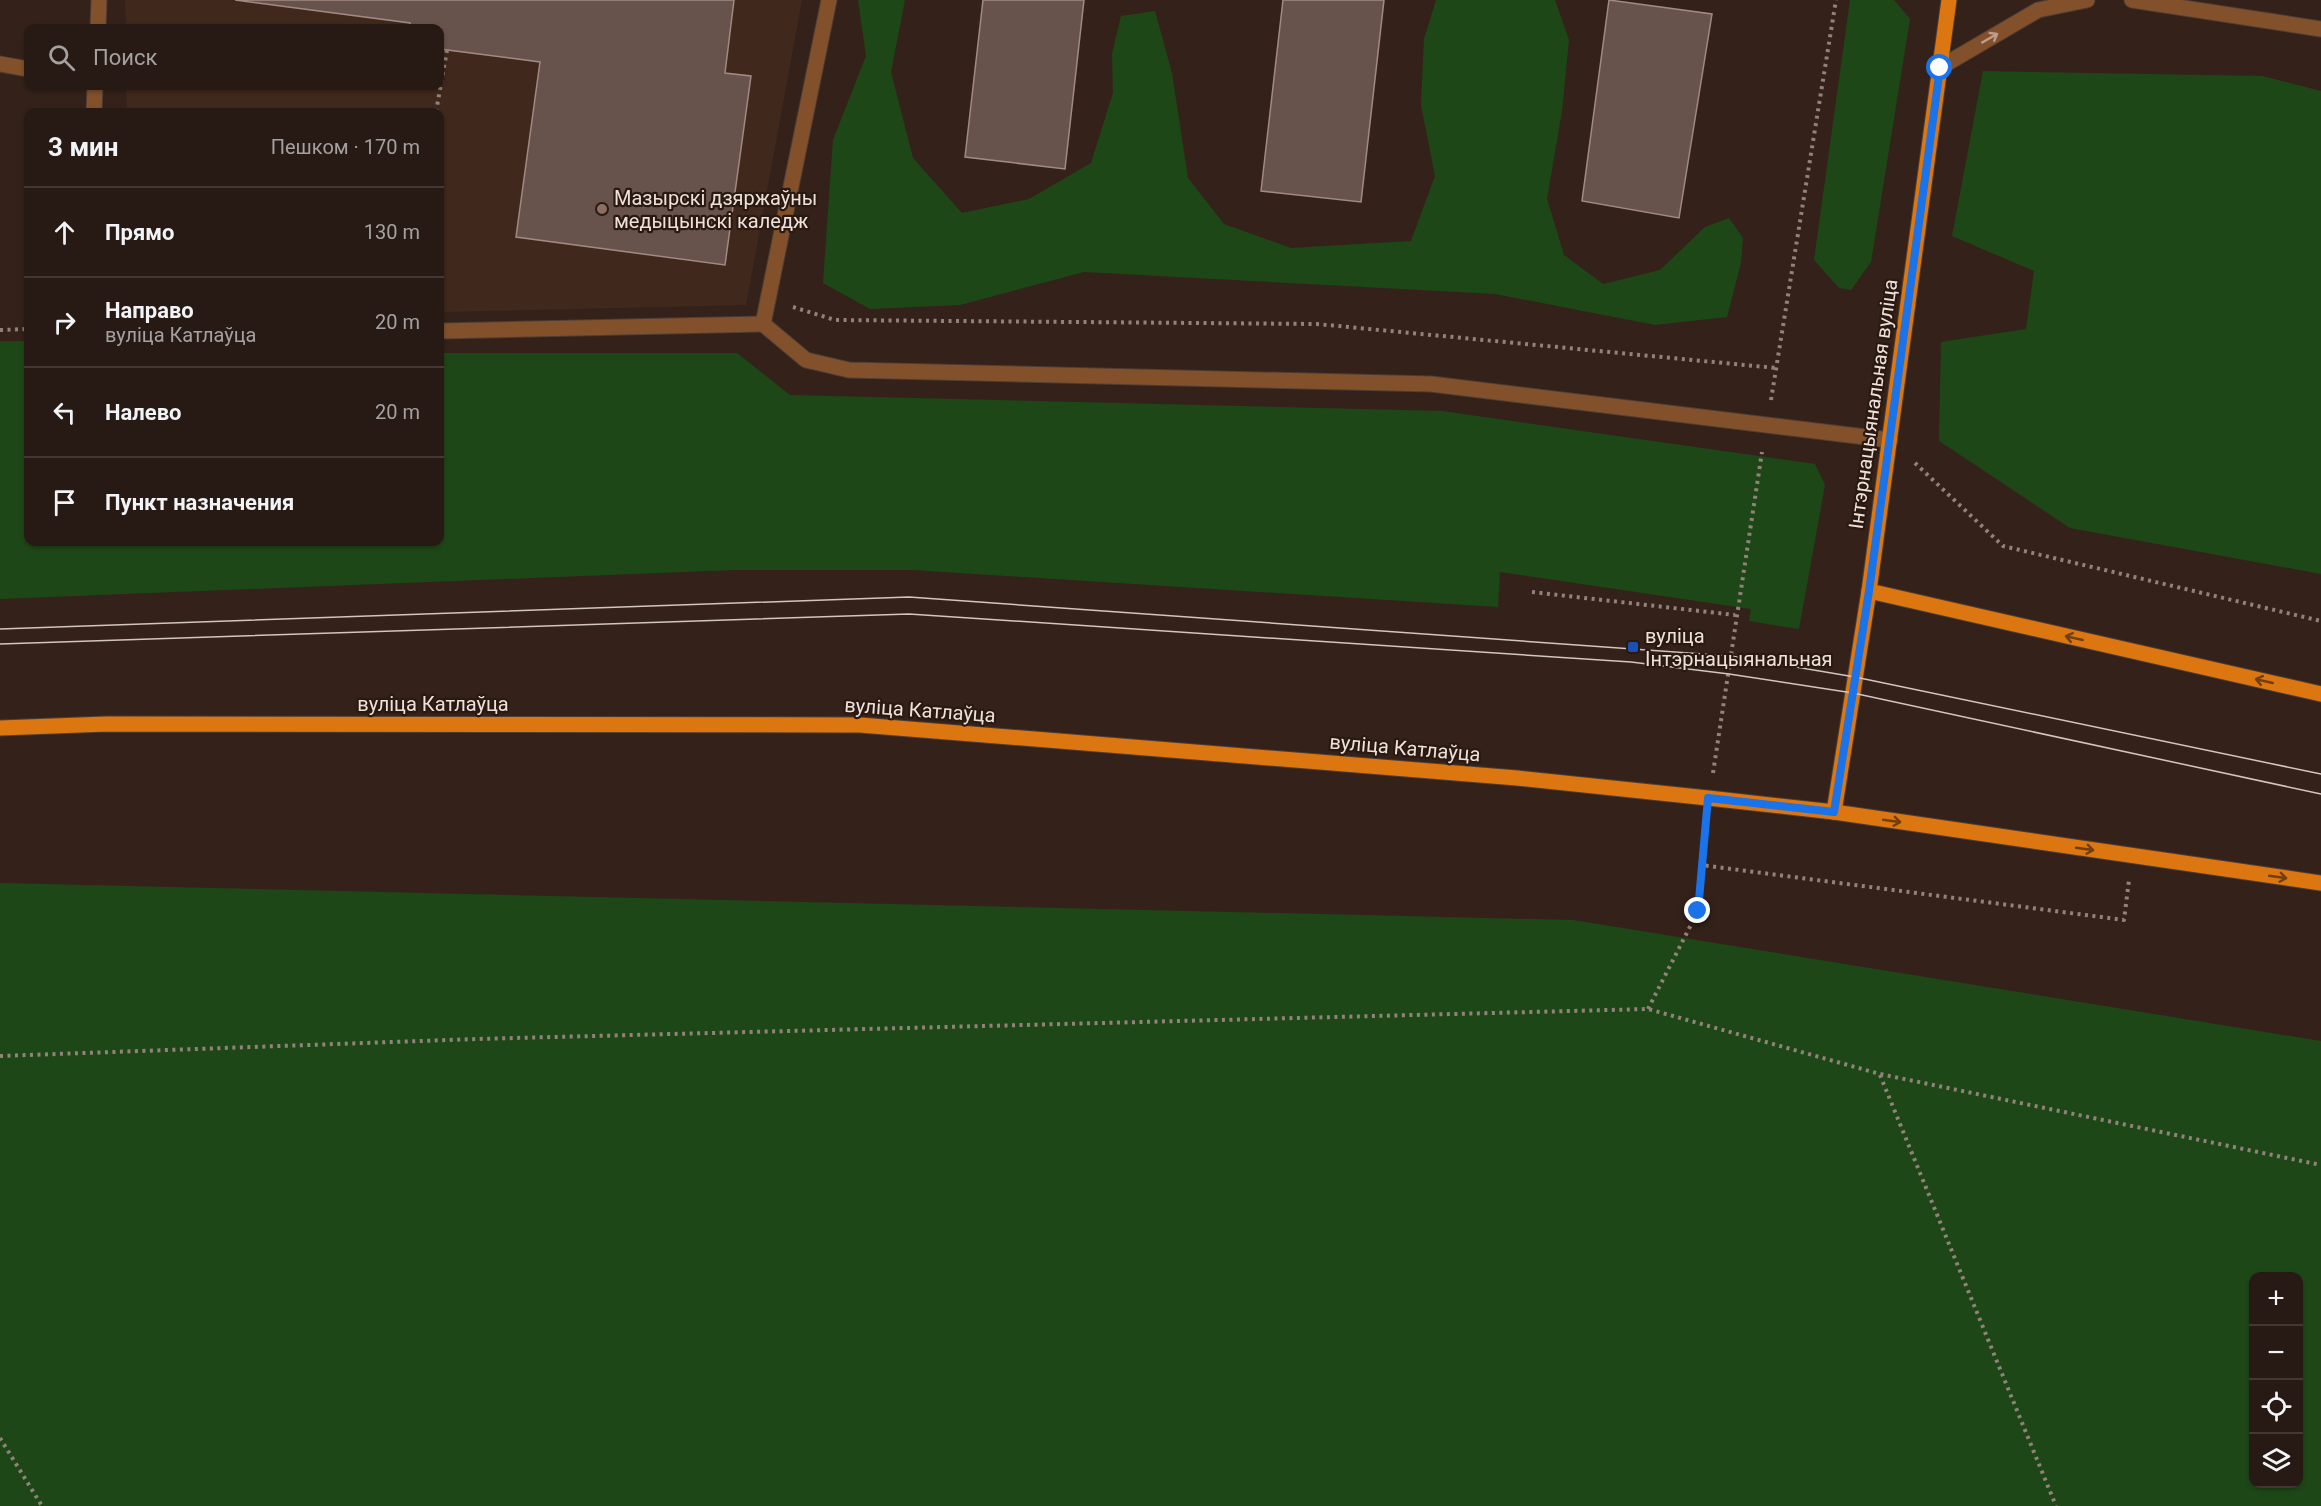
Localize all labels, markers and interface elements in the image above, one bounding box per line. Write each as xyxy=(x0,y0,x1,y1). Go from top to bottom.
search box xyxy=(24,24,444,90)
one-way arrow xyxy=(1981,32,1998,44)
icon: search xyxy=(45,41,78,74)
text: Поиск xyxy=(93,45,157,70)
route start xyxy=(1926,54,1952,80)
text: 3 мин xyxy=(48,132,119,162)
text: Пешком · 170 m xyxy=(271,135,420,159)
place label: Мазырскі дзяржаўны медыцынскі каледж xyxy=(614,186,817,233)
marker: Мазырскі дзяржаўны медыцынскі каледж xyxy=(595,202,609,216)
icon: ahead xyxy=(48,216,81,249)
text: Прямо xyxy=(105,220,174,245)
text: 130 m xyxy=(364,220,420,244)
street label: Інтэрнацыянальная вуліца xyxy=(1844,278,1902,530)
text: Направо xyxy=(105,298,194,323)
icon: right xyxy=(48,306,81,339)
text: 20 m xyxy=(375,310,420,334)
text: вуліца Катлаўца xyxy=(105,323,256,347)
icon: left xyxy=(48,396,81,429)
text: Налево xyxy=(105,400,182,425)
text: 20 m xyxy=(375,400,420,424)
icon: arrive xyxy=(48,486,81,519)
text: Пункт назначения xyxy=(105,490,294,515)
place label: вуліца Інтэрнацыянальная xyxy=(1645,624,1833,671)
one-way arrow xyxy=(2065,631,2084,643)
marker: вуліца Інтэрнацыянальная xyxy=(1626,640,1640,654)
one-way arrow xyxy=(2255,675,2274,686)
street label: вуліца Катлаўца xyxy=(357,692,509,716)
street label: вуліца Катлаўца xyxy=(844,693,996,727)
street label: вуліца Катлаўца xyxy=(1329,729,1481,767)
one-way arrow xyxy=(1882,815,1901,826)
one-way arrow xyxy=(2074,843,2094,854)
one-way arrow xyxy=(2267,871,2287,882)
route end xyxy=(1684,897,1710,923)
map controls xyxy=(2249,1272,2303,1488)
button: + xyxy=(2249,1272,2303,1326)
button: − xyxy=(2249,1326,2303,1380)
button: locate xyxy=(2249,1380,2303,1434)
button: layers xyxy=(2249,1434,2303,1488)

